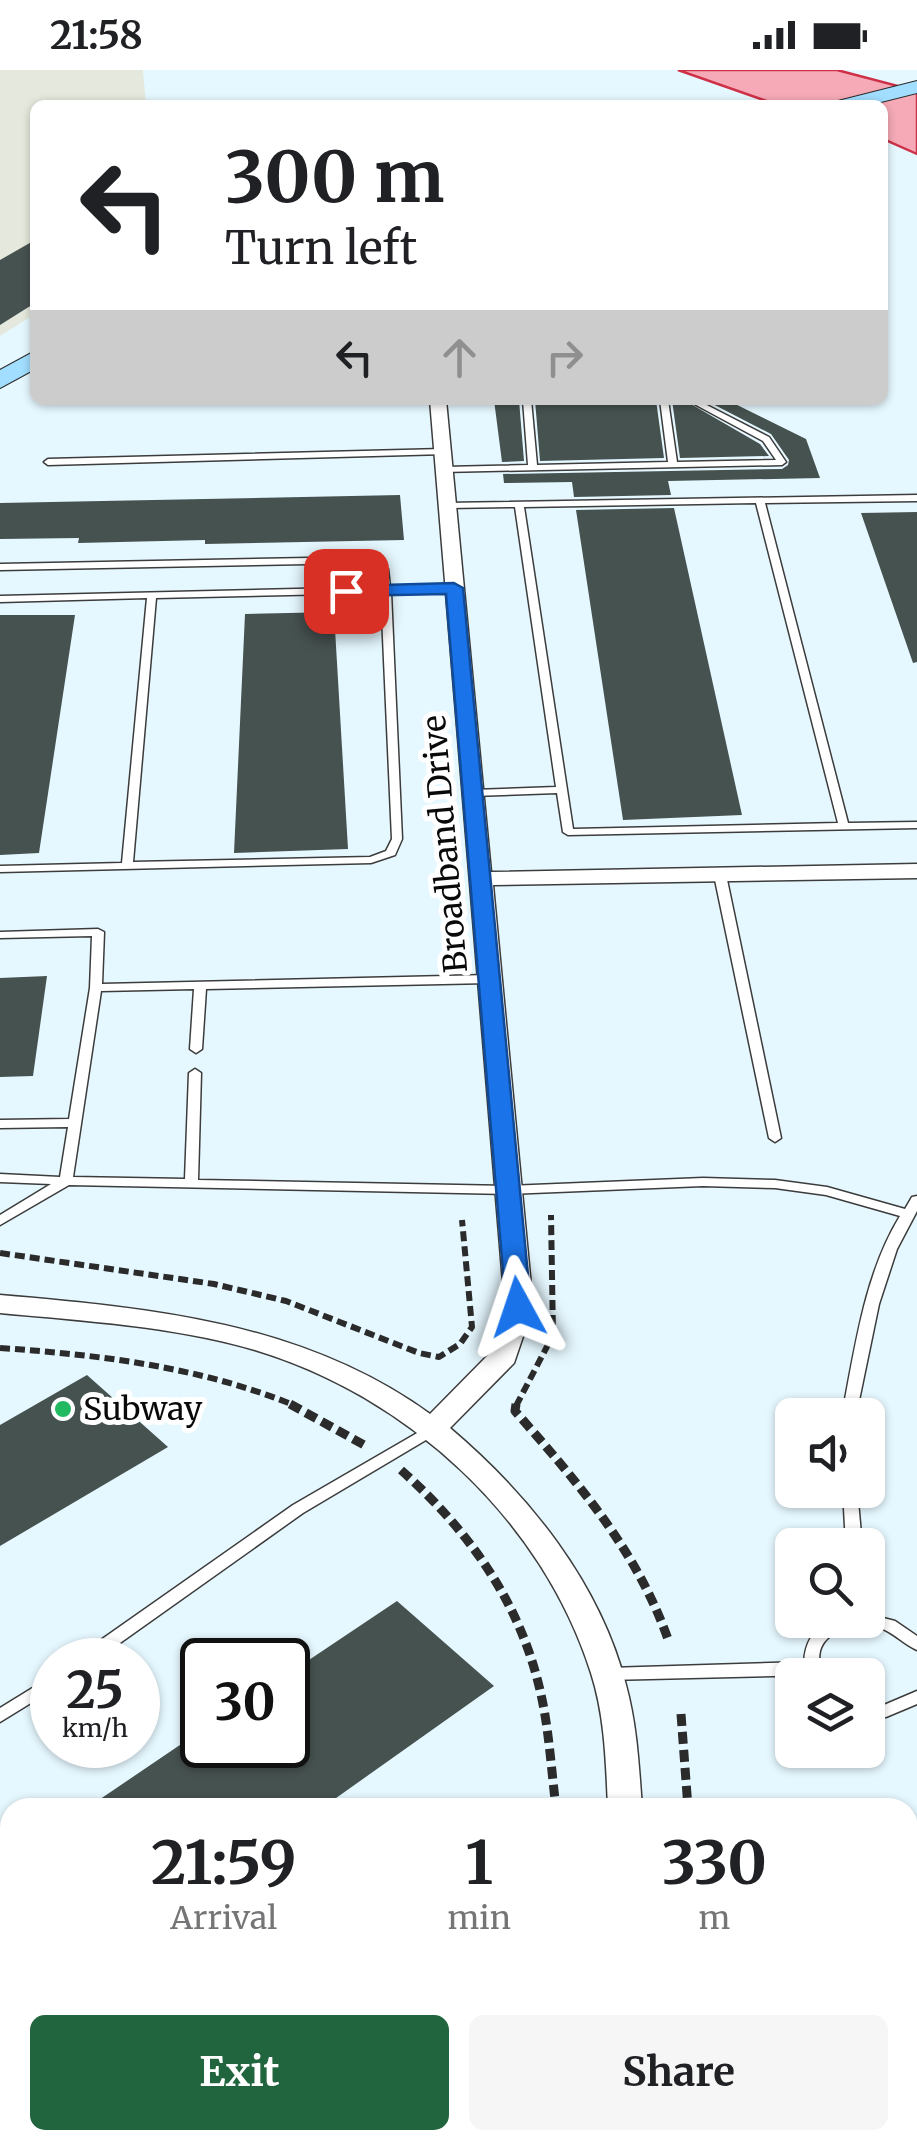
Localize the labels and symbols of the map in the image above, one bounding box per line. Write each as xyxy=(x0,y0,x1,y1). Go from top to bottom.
pin xyxy=(304,549,389,634)
street label: Broadband Drive xyxy=(414,714,476,974)
position arrow xyxy=(466,1255,570,1359)
place label: Subway xyxy=(83,1389,203,1429)
marker: Subway xyxy=(52,1398,74,1420)
speed limit sign: 30 xyxy=(180,1638,310,1768)

